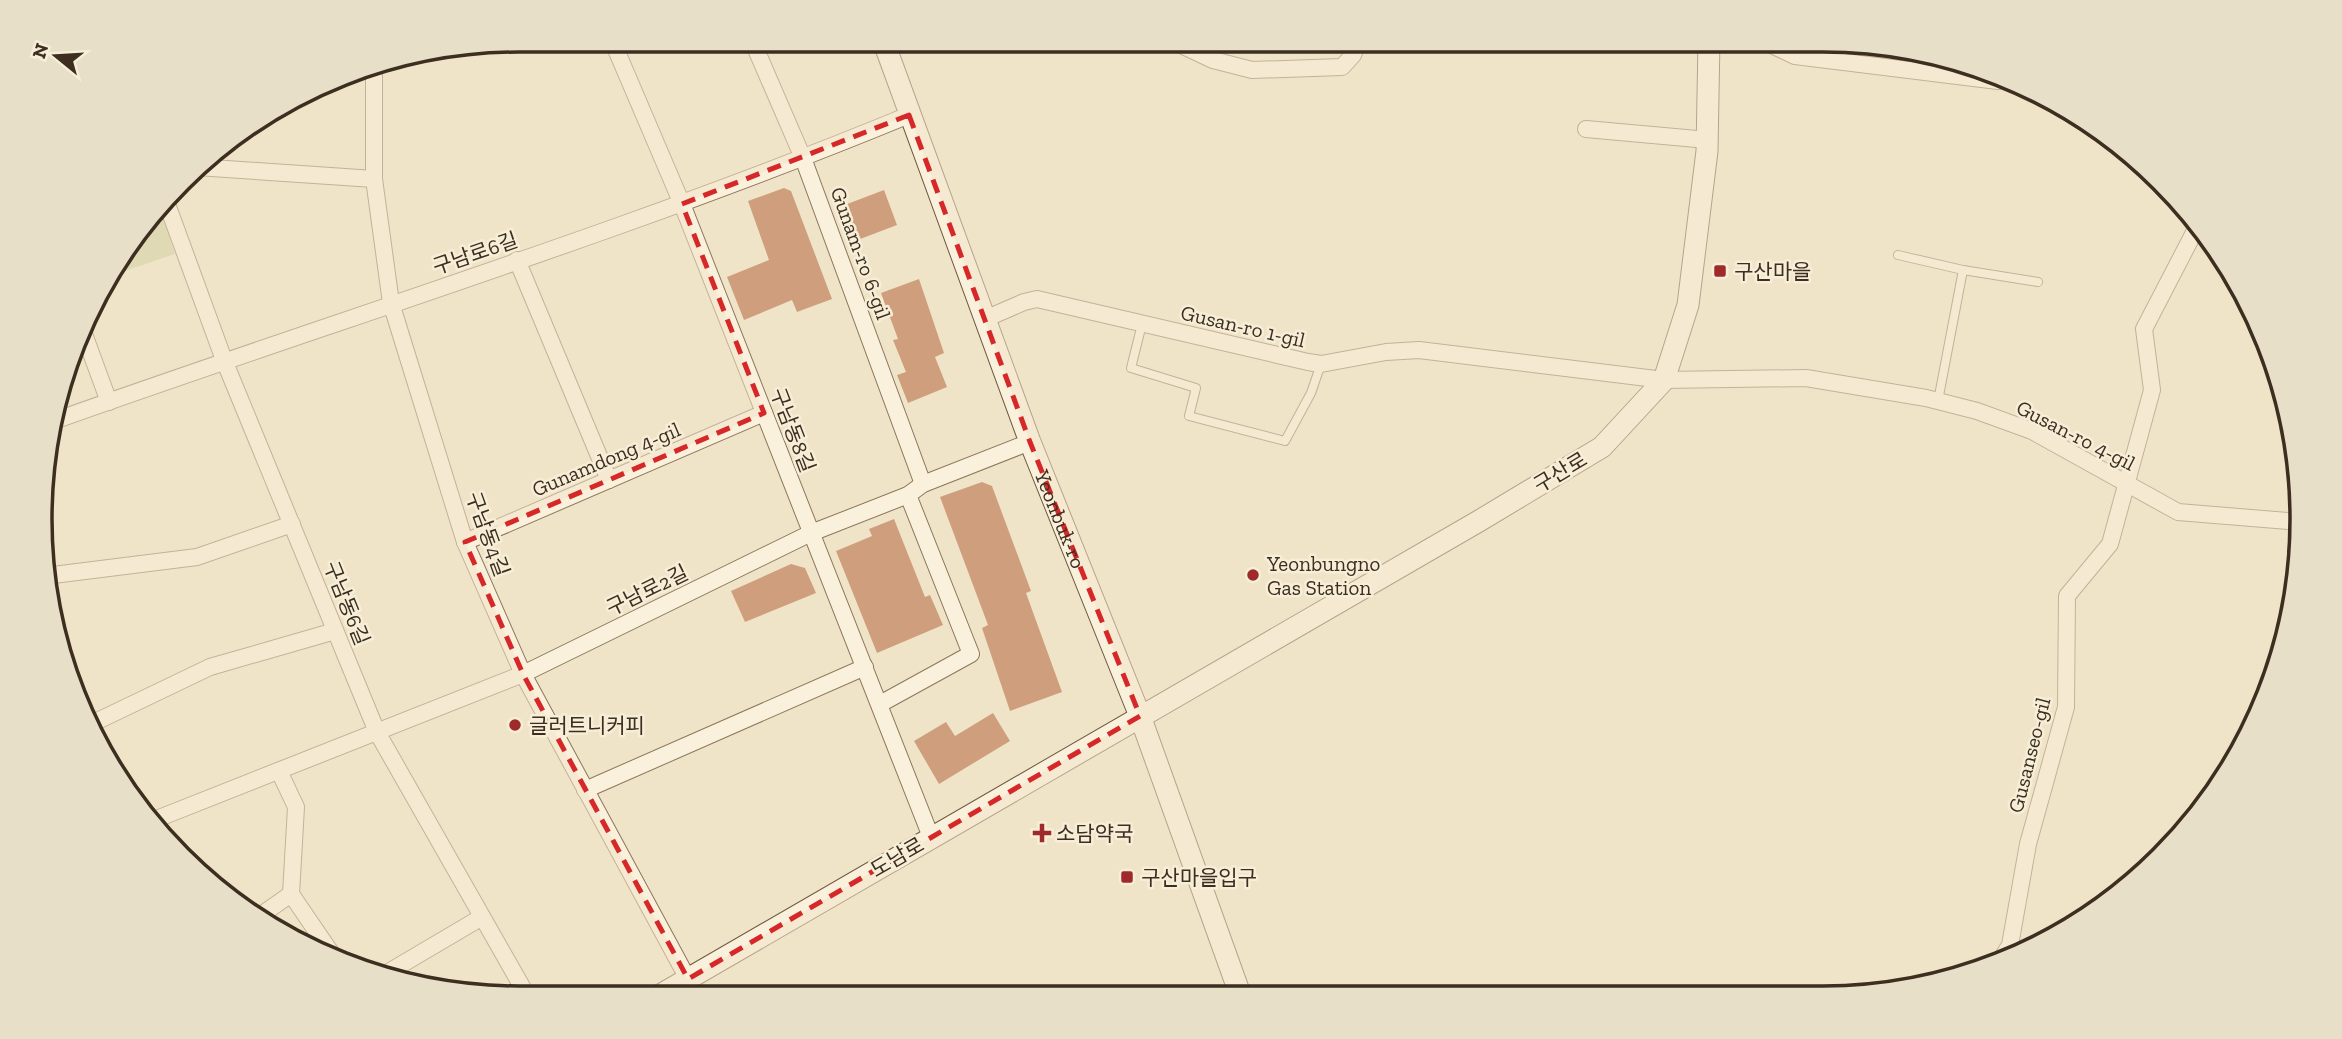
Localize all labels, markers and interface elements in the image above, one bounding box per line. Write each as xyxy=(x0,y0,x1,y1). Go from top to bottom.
north arrow xyxy=(21,21,91,91)
text: N xyxy=(27,40,53,61)
street label: Gunam-ro 6-gil xyxy=(825,183,897,323)
street label: 구남로6길 xyxy=(429,227,521,279)
place label: 구산마을 xyxy=(1734,259,1811,284)
marker: 구산마을 xyxy=(1712,263,1728,279)
street label: Gusan-ro 1-gil xyxy=(1178,300,1308,353)
street label: 구남동8길 xyxy=(765,384,821,476)
street label: Gusan-ro 4-gil xyxy=(2012,394,2140,476)
street label: Gunamdong 4-gil xyxy=(528,416,684,501)
street label: 구산로 xyxy=(1529,446,1591,498)
street label: Yeonbuk-ro xyxy=(1030,465,1092,572)
street label: 구남동4길 xyxy=(461,488,515,580)
place label: Yeonbungno Gas Station xyxy=(1266,551,1380,600)
street label: 구남동6길 xyxy=(319,557,375,649)
street label: 구남로2길 xyxy=(602,559,692,621)
marker: Yeonbungno Gas Station xyxy=(1245,567,1261,583)
street label: Gusanseo-gil xyxy=(2003,694,2055,815)
place label: 글러트니커피 xyxy=(529,713,645,738)
marker: 글러트니커피 xyxy=(507,717,523,733)
place label: 소담약국 xyxy=(1056,821,1133,846)
marker: 소담약국 xyxy=(1034,825,1050,841)
street label: 도남로 xyxy=(866,832,928,882)
place label: 구산마을입구 xyxy=(1141,865,1257,890)
marker: 구산마을입구 xyxy=(1119,869,1135,885)

